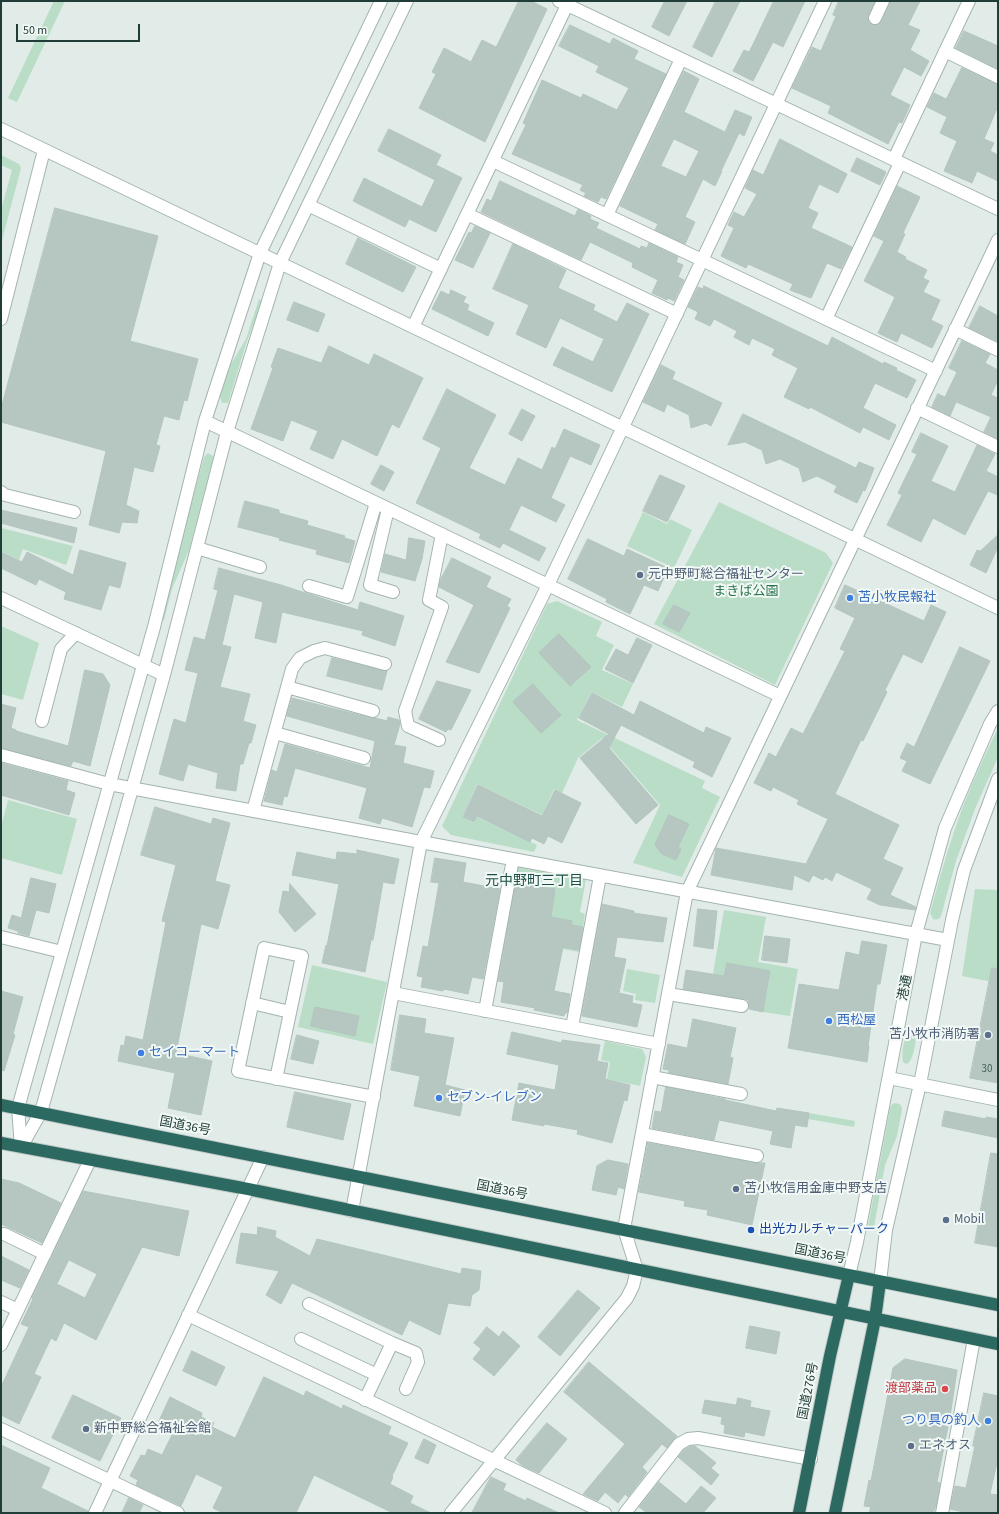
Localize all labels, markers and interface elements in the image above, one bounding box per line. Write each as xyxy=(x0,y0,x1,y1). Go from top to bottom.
scale bar xyxy=(18,16,142,42)
text: 50 m xyxy=(23,22,47,39)
place label: 元中野町総合福祉センター xyxy=(648,567,804,583)
marker: 元中野町総合福祉センター xyxy=(635,570,645,580)
park label: まきば公園 xyxy=(714,584,778,600)
place label: 苫小牧民報社 xyxy=(858,590,936,606)
marker: 苫小牧民報社 xyxy=(845,593,855,603)
district label: 元中野町三丁目 xyxy=(485,874,583,890)
street label: 港通 xyxy=(896,974,916,1002)
place label: 西松屋 xyxy=(837,1013,876,1029)
marker: 西松屋 xyxy=(824,1016,834,1026)
place label: 苫小牧市消防署 xyxy=(889,1027,980,1043)
marker: 苫小牧市消防署 xyxy=(983,1030,993,1040)
place label: セイコーマート xyxy=(149,1045,240,1061)
marker: セイコーマート xyxy=(136,1048,146,1058)
house number: 30 xyxy=(982,1063,992,1077)
place label: セブン-イレブン xyxy=(447,1090,542,1106)
marker: セブン-イレブン xyxy=(434,1093,444,1103)
street label: 国道36号 xyxy=(158,1114,212,1140)
street label: 国道36号 xyxy=(475,1178,529,1204)
place label: 苫小牧信用金庫中野支店 xyxy=(744,1181,887,1197)
marker: 苫小牧信用金庫中野支店 xyxy=(731,1184,741,1194)
place label: Mobil xyxy=(954,1212,984,1228)
marker: Mobil xyxy=(941,1215,951,1225)
place label: 出光カルチャーパーク xyxy=(759,1222,889,1238)
marker: 出光カルチャーパーク xyxy=(746,1225,756,1235)
street label: 国道36号 xyxy=(793,1242,847,1268)
street label: 国道276号 xyxy=(796,1361,822,1421)
place label: 渡部薬品 xyxy=(885,1381,937,1397)
marker: 渡部薬品 xyxy=(940,1384,950,1394)
place label: つり具の釣人 xyxy=(902,1413,980,1429)
marker: つり具の釣人 xyxy=(983,1416,993,1426)
place label: 新中野総合福祉会館 xyxy=(94,1421,211,1437)
marker: 新中野総合福祉会館 xyxy=(81,1424,91,1434)
place label: エネオス xyxy=(919,1438,971,1454)
marker: エネオス xyxy=(906,1441,916,1451)

